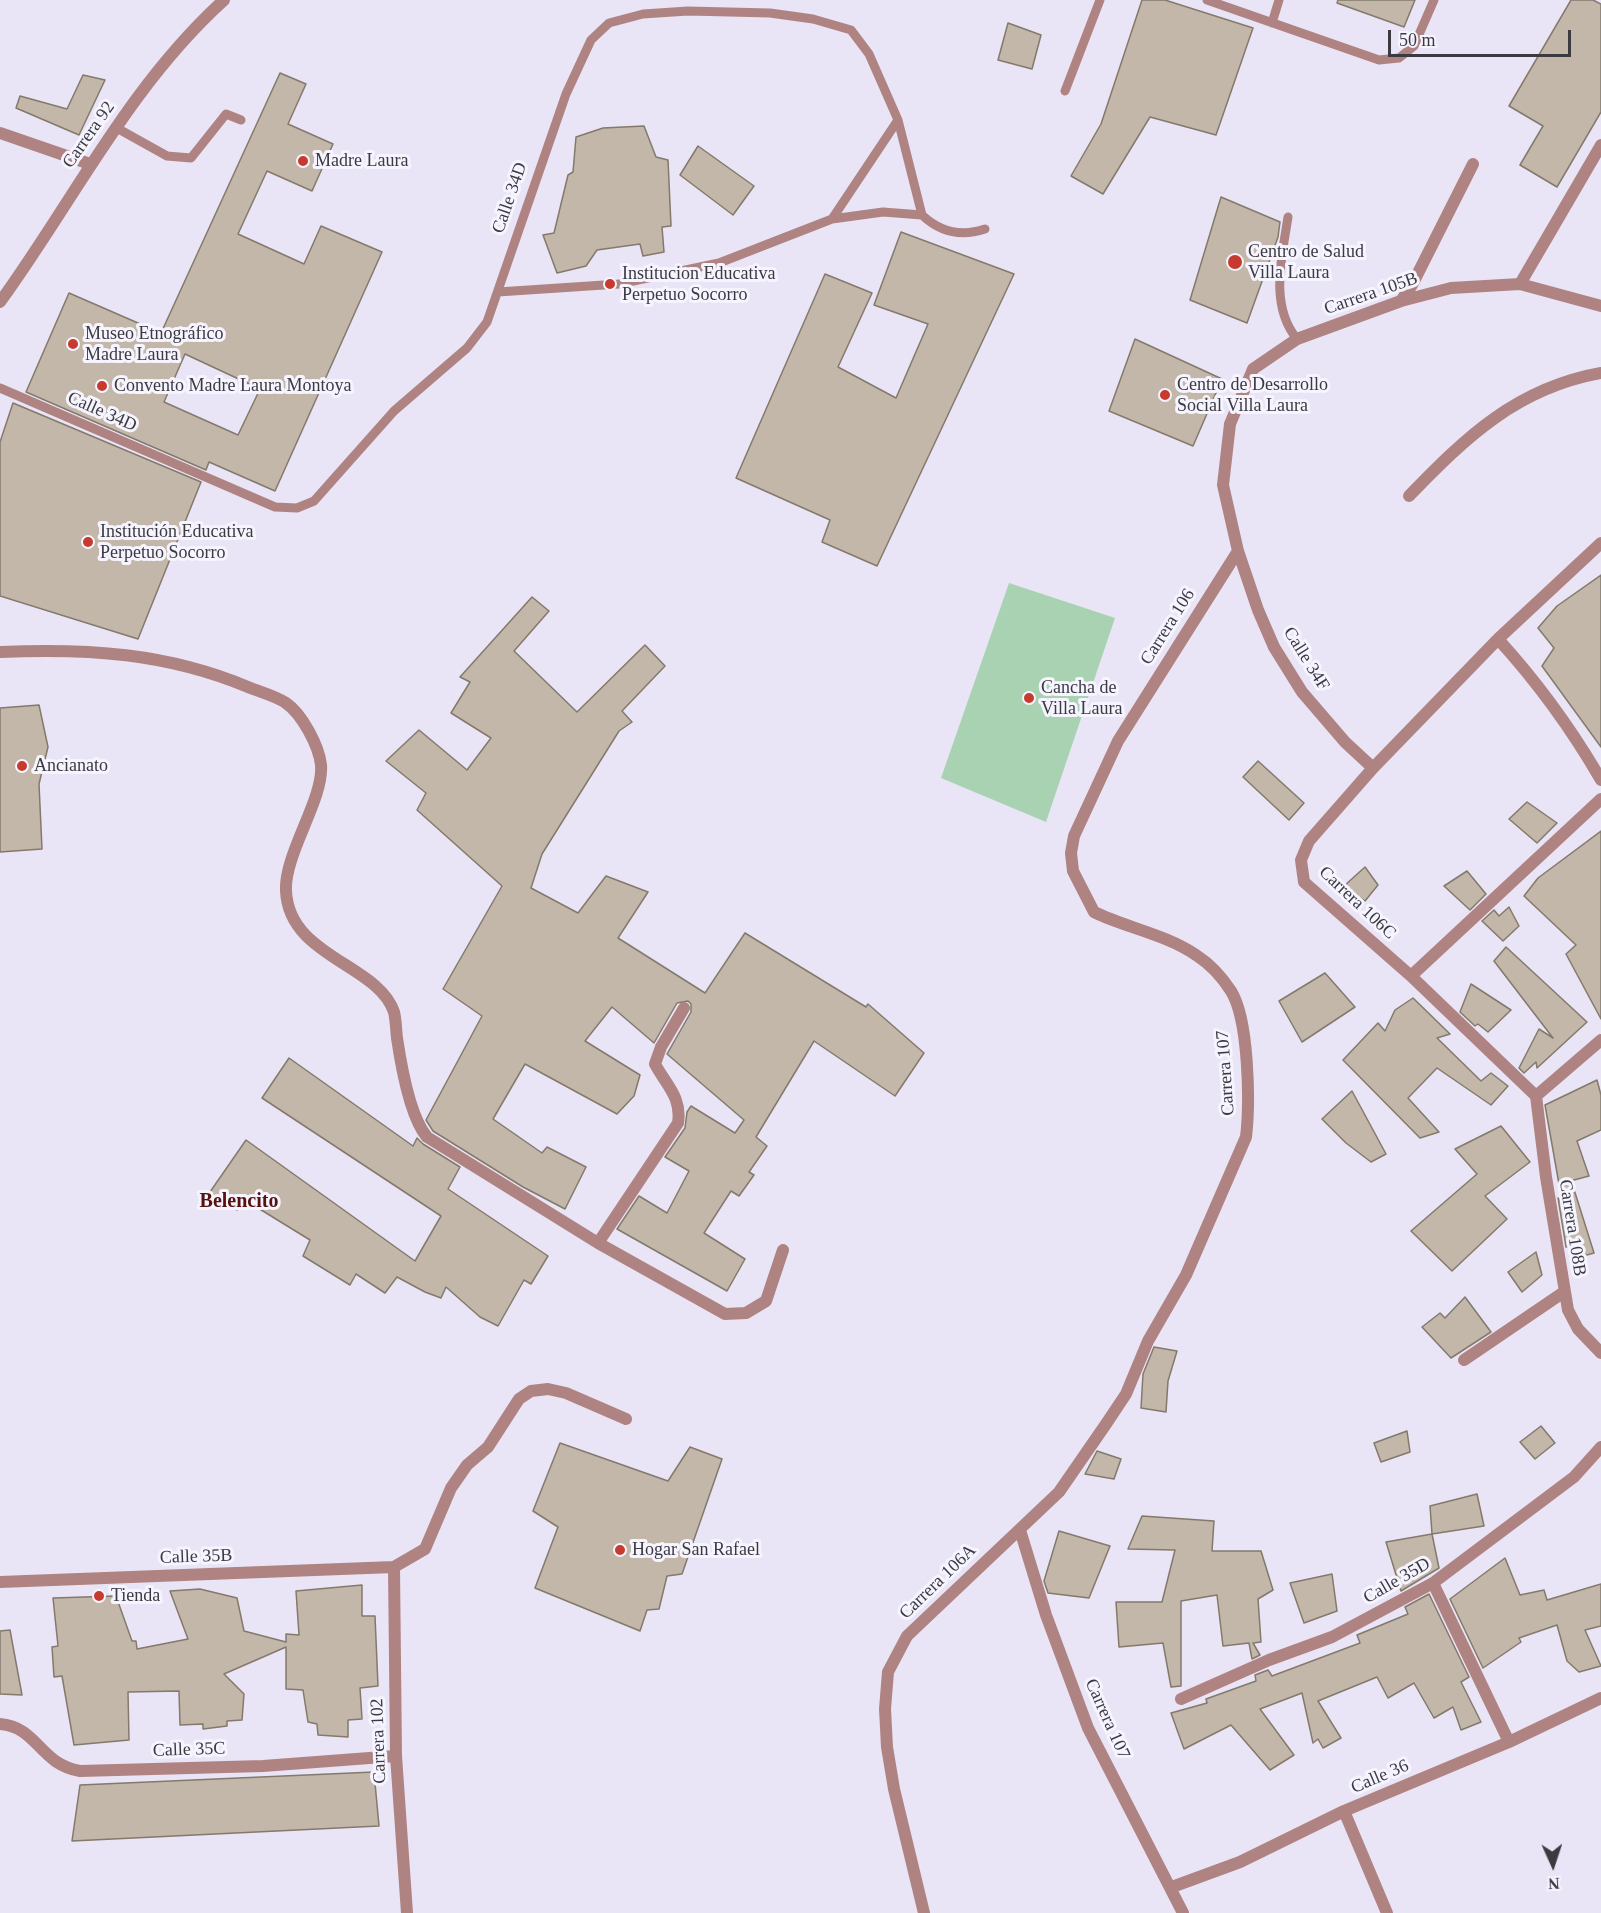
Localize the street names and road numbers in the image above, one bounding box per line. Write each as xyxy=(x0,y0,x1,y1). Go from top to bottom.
street label: Carrera 92 xyxy=(58,97,120,173)
street label: Calle 34D xyxy=(488,160,532,236)
street label: Carrera 105B xyxy=(1321,268,1421,320)
street label: Calle 34D xyxy=(64,387,140,437)
street label: Carrera 106 xyxy=(1136,585,1200,669)
street label: Calle 34F xyxy=(1278,623,1334,695)
street label: Carrera 106C xyxy=(1314,862,1400,944)
street label: Carrera 107 xyxy=(1212,1030,1240,1116)
street label: Carrera 108B xyxy=(1554,1178,1590,1278)
street label: Carrera 106A xyxy=(895,1540,981,1624)
street label: Calle 35B xyxy=(159,1545,233,1569)
street label: Calle 35D xyxy=(1360,1553,1434,1609)
street label: Carrera 107 xyxy=(1080,1676,1134,1762)
street label: Carrera 102 xyxy=(367,1698,391,1784)
street label: Calle 35C xyxy=(152,1738,226,1762)
street label: Calle 36 xyxy=(1348,1755,1412,1799)

